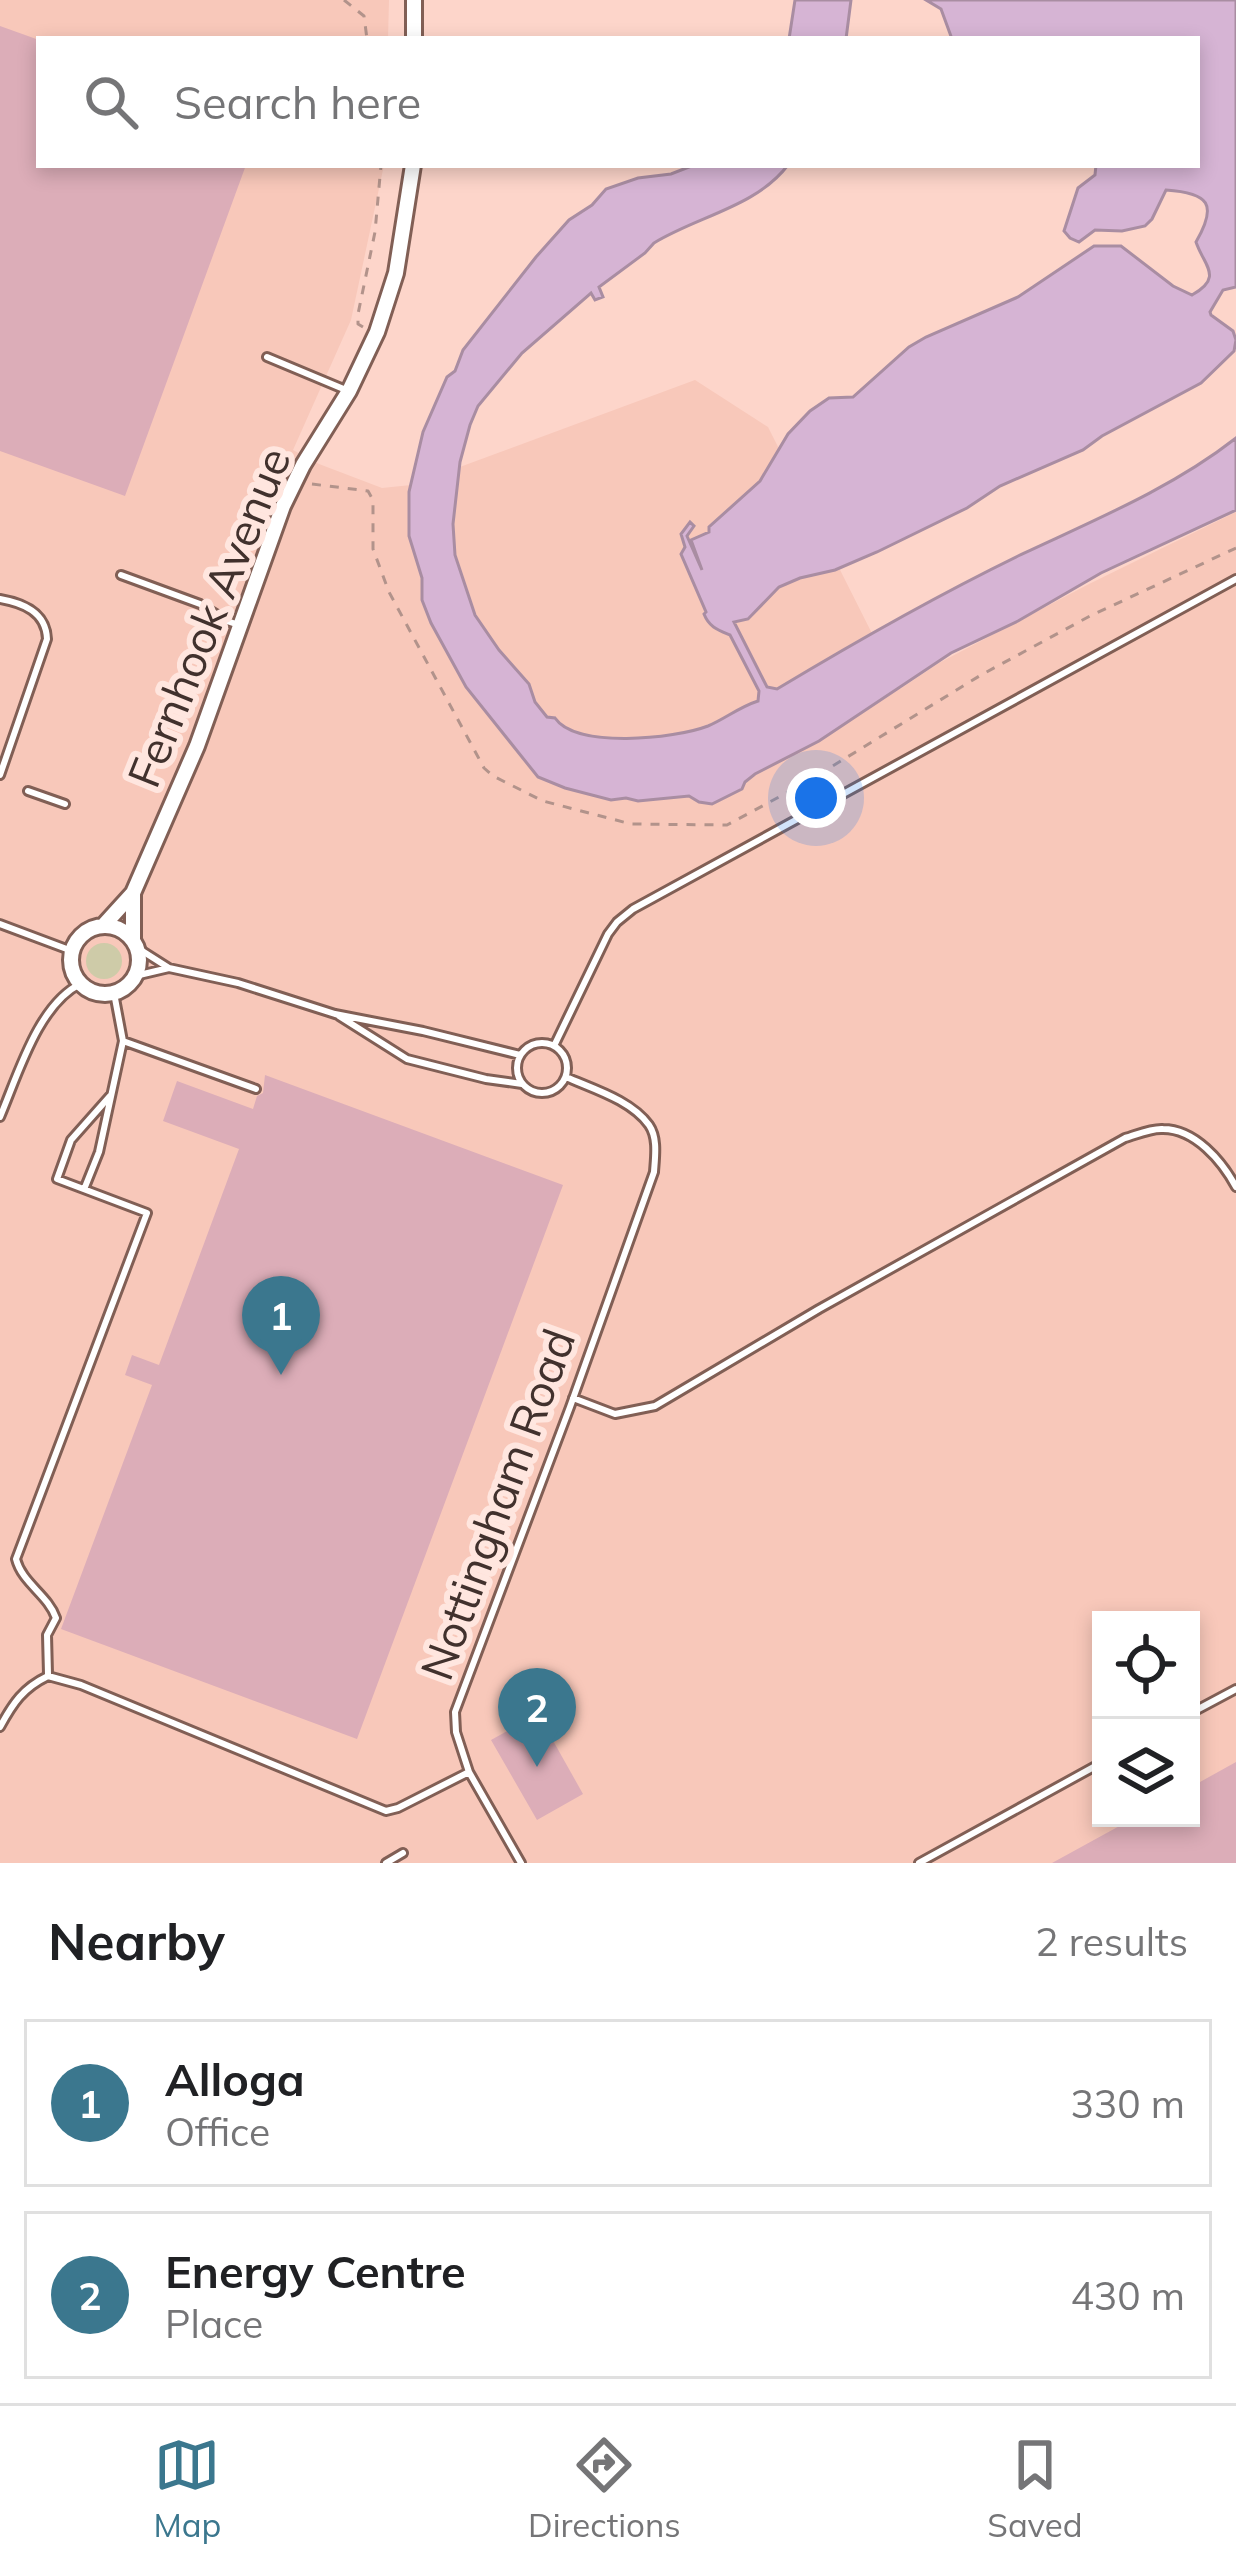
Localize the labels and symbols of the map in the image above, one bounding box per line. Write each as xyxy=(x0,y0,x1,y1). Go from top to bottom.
street label: Fernhook Avenue xyxy=(114,439,302,795)
your location xyxy=(786,768,846,828)
pin: 1 xyxy=(242,1276,320,1375)
street label: Nottingham Road xyxy=(408,1321,586,1687)
pin: 2 xyxy=(498,1668,576,1767)

